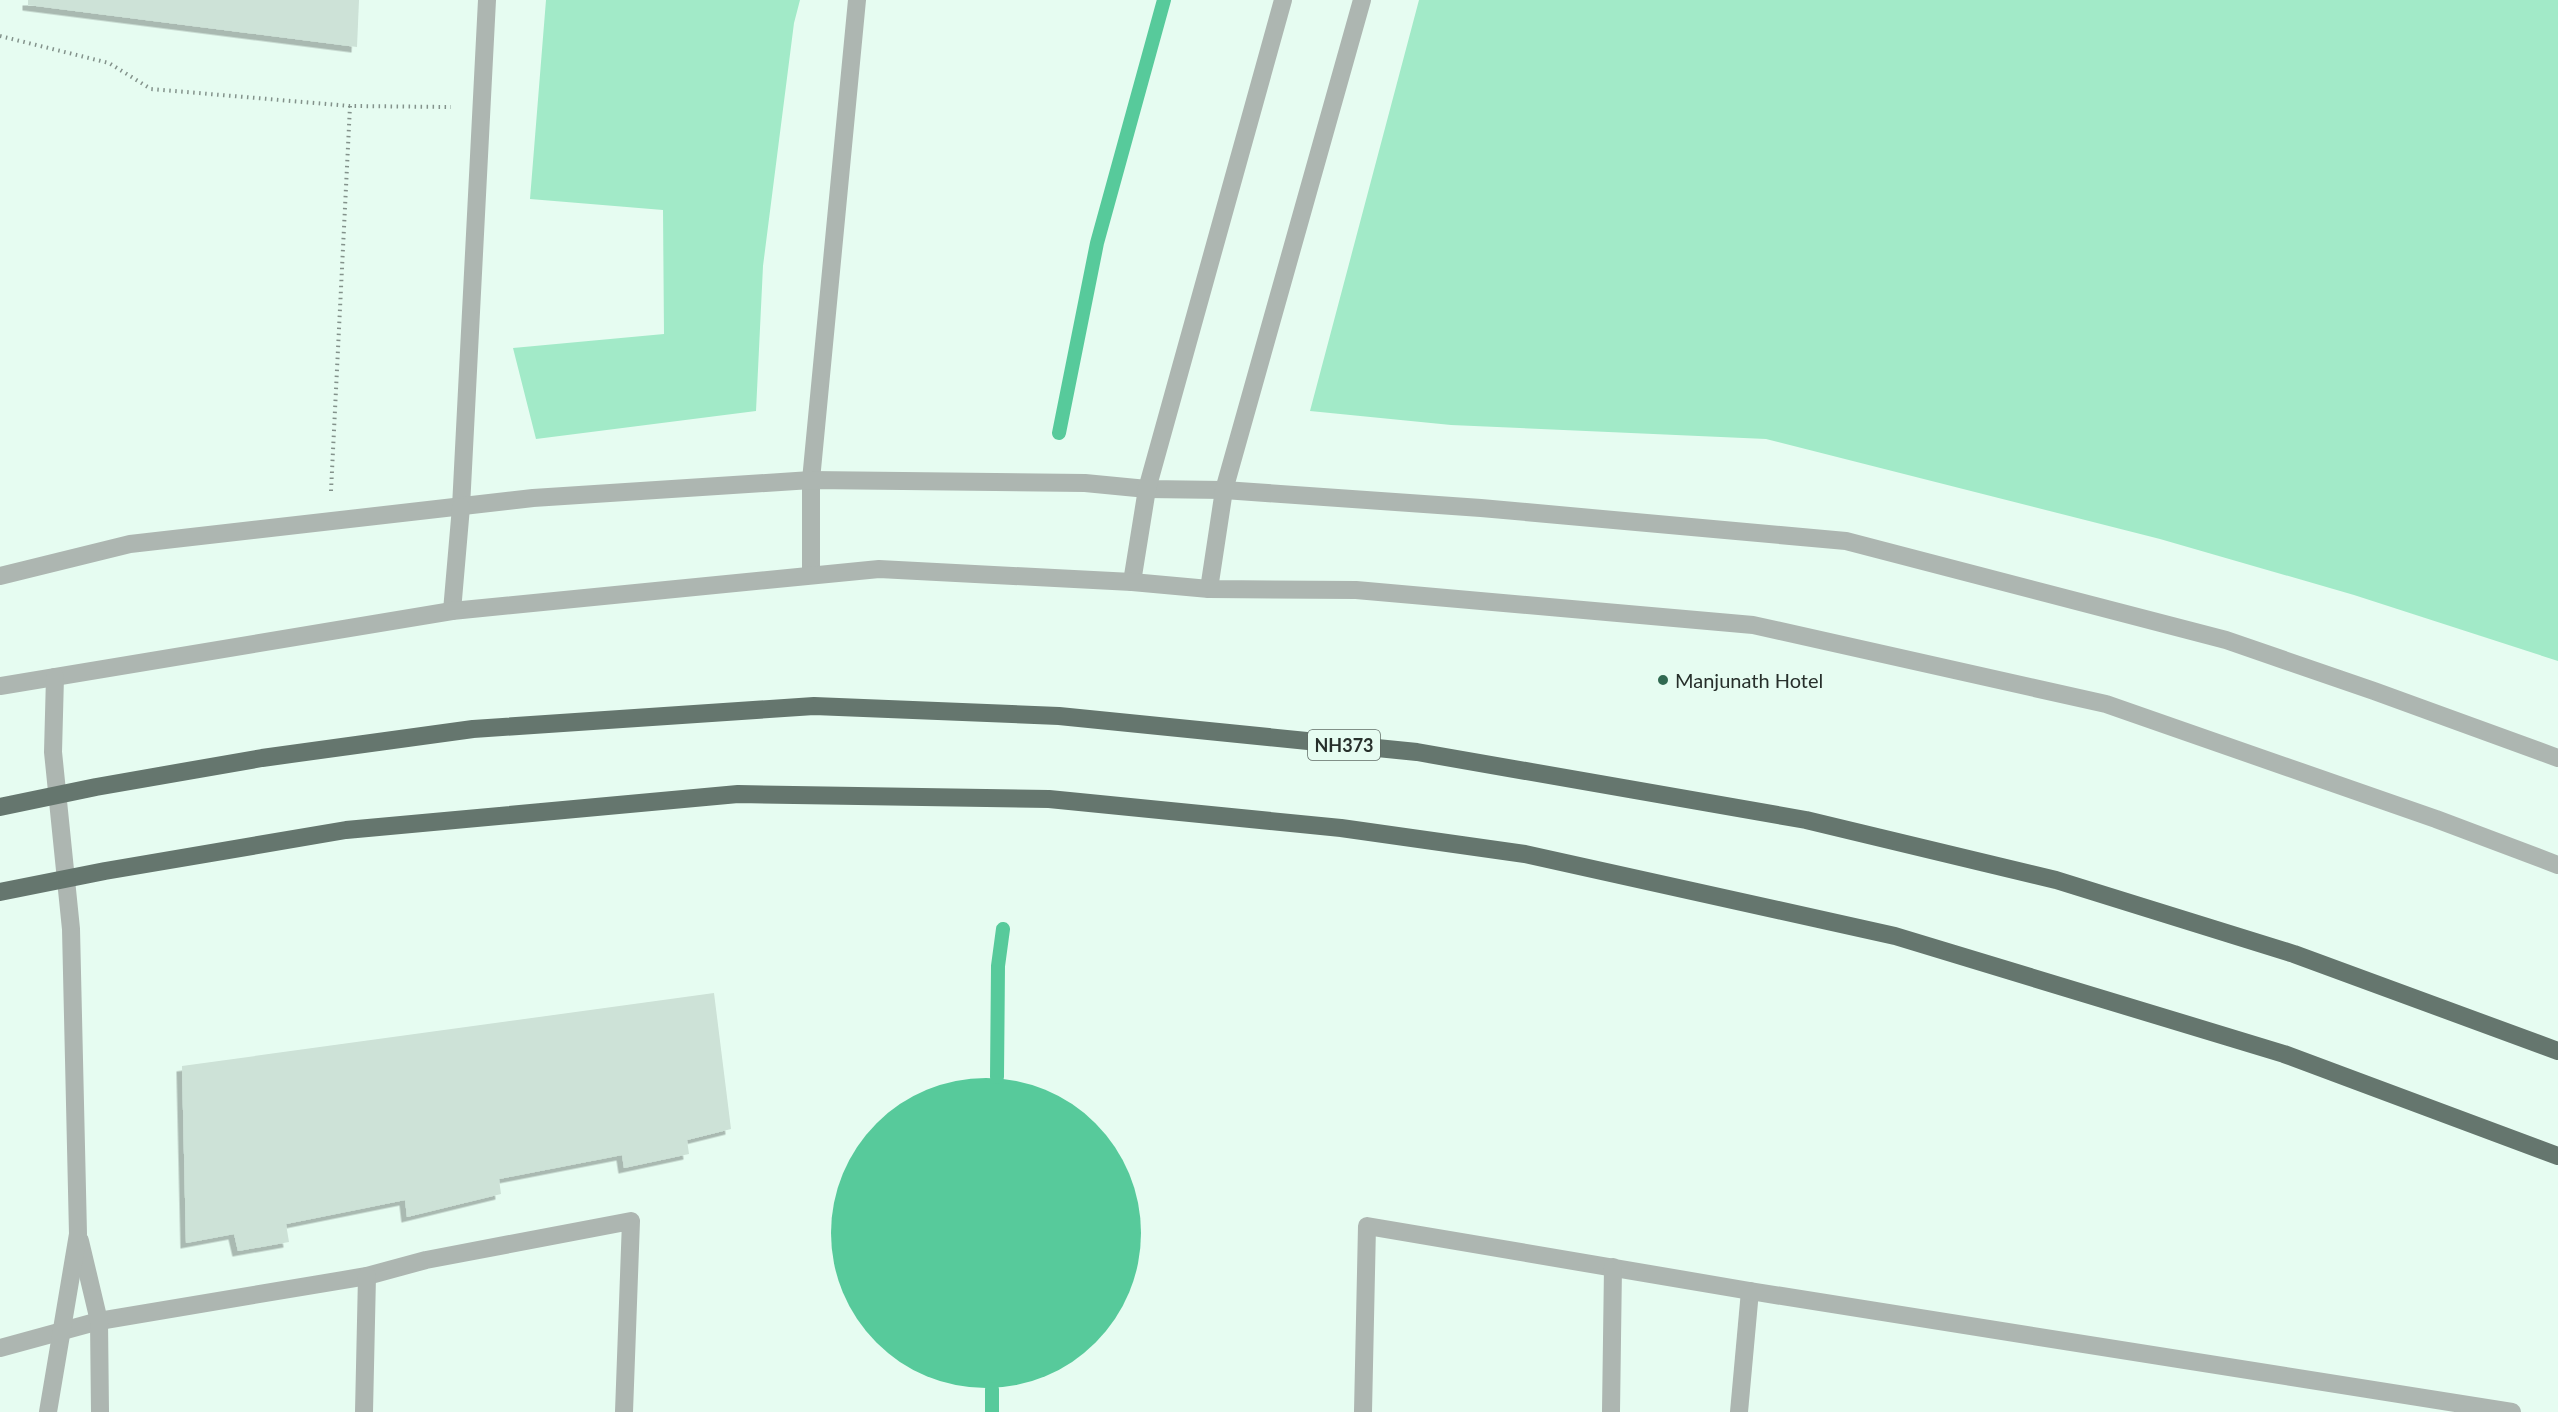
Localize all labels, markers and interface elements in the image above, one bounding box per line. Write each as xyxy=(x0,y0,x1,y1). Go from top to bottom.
place label: Manjunath Hotel xyxy=(1675,668,1823,692)
marker: Manjunath Hotel xyxy=(1656,673,1670,687)
road number: NH373 xyxy=(1308,730,1380,760)

